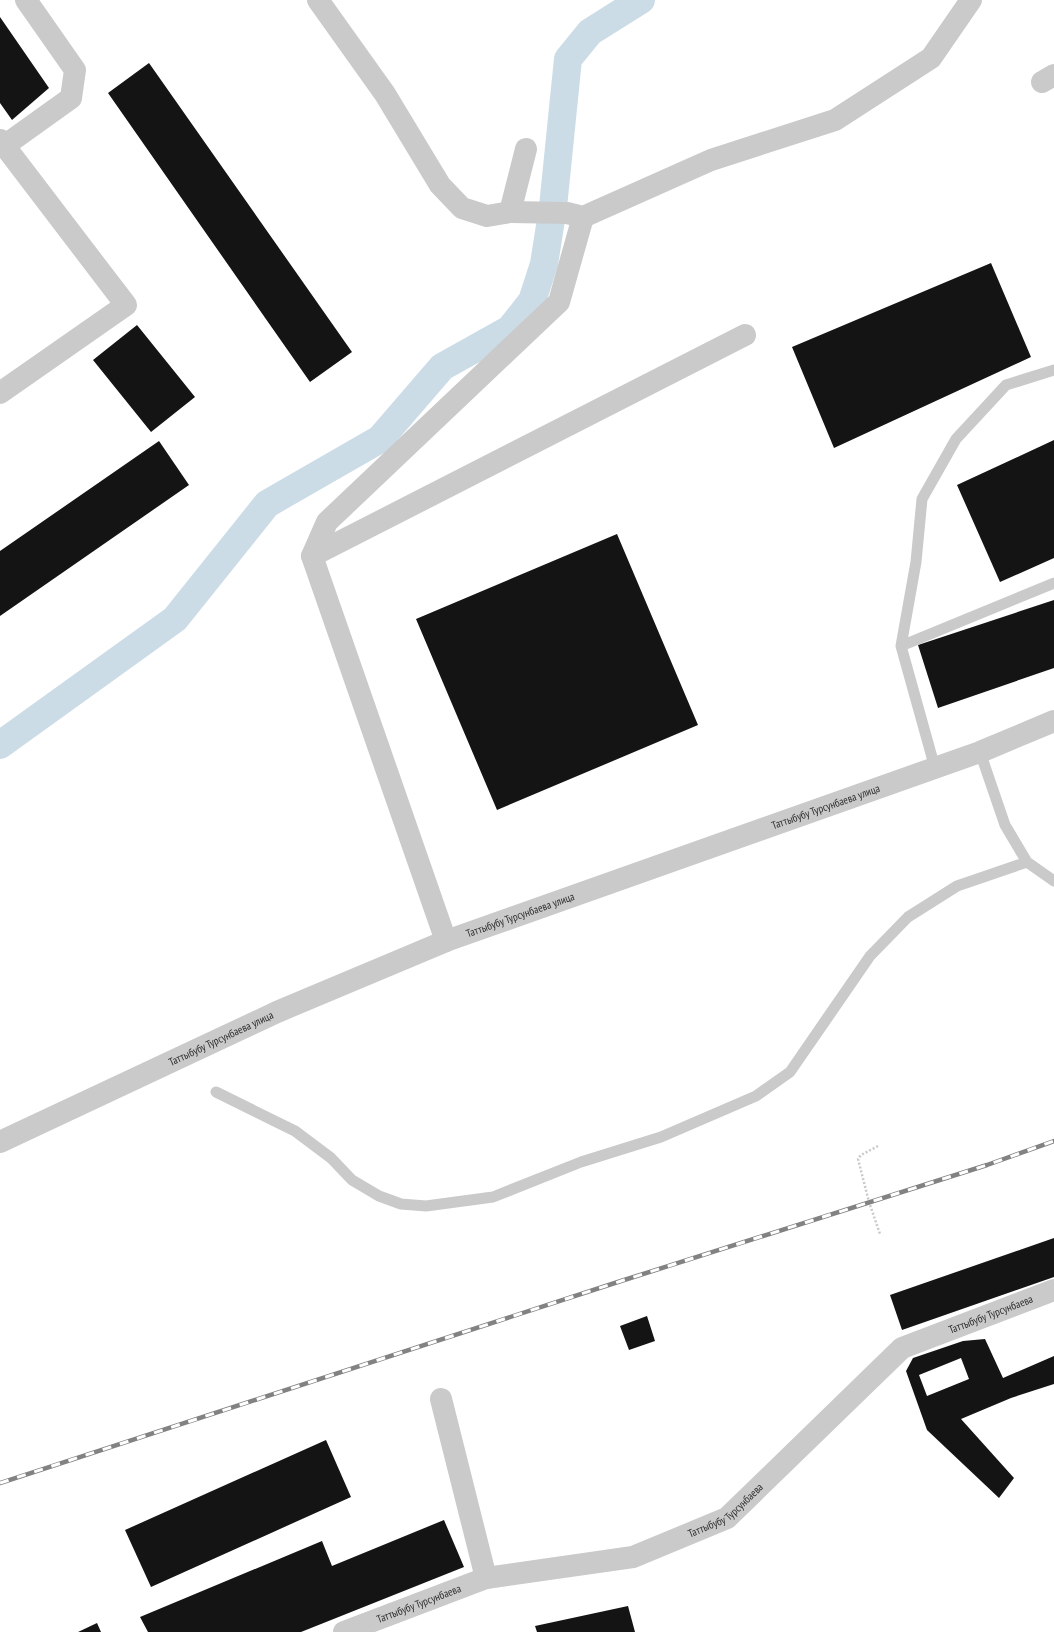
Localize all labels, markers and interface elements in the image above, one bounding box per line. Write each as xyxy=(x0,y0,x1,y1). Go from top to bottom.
street label: Таттыбубу Турсунбаева улица xyxy=(770,781,882,832)
street label: Таттыбубу Турсунбаева улица xyxy=(464,889,576,940)
street label: Таттыбубу Турсунбаева улица xyxy=(166,1008,275,1069)
street label: Таттыбубу Турсунбаева xyxy=(946,1292,1035,1337)
street label: Таттыбубу Турсунбаева xyxy=(686,1480,766,1540)
street label: Таттыбубу Турсунбаева xyxy=(375,1581,463,1626)

